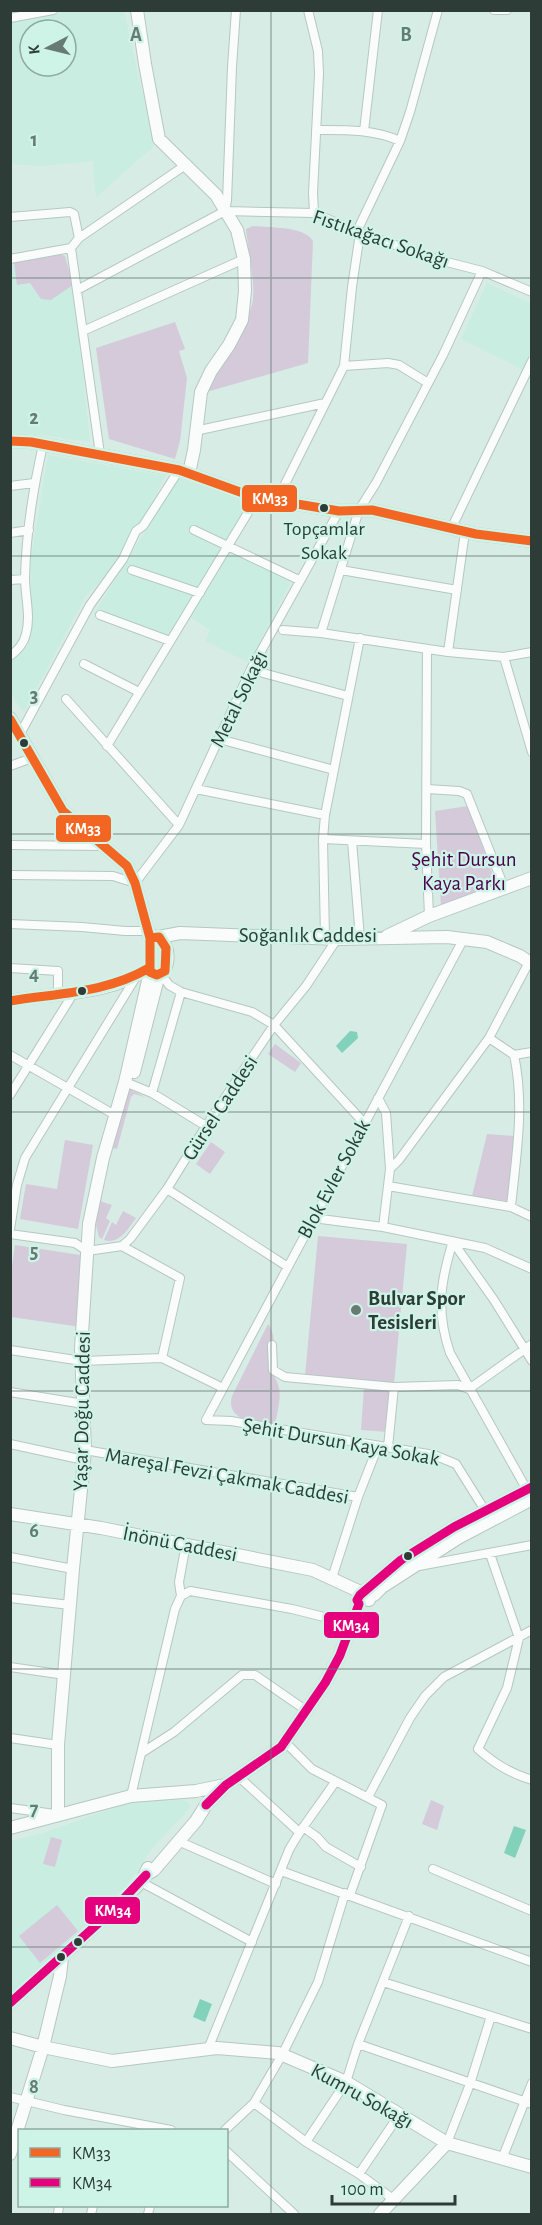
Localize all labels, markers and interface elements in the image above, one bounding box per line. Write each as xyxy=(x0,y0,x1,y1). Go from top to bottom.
north arrow xyxy=(18,18,78,78)
text: A xyxy=(130,25,142,45)
text: B xyxy=(400,25,412,45)
text: K xyxy=(26,43,43,55)
text: 1 xyxy=(30,130,38,150)
street label: Fıstıkağacı Sokağı xyxy=(310,206,452,272)
text: 2 xyxy=(29,408,39,428)
line badge: KM33 xyxy=(241,484,298,513)
text: KM33 xyxy=(252,491,288,507)
marker: Topçamlar Sokak xyxy=(318,502,330,514)
place label: Topçamlar Sokak xyxy=(283,519,365,563)
street label: Metal Sokağı xyxy=(207,647,271,751)
text: 3 xyxy=(30,686,38,706)
unlabelled marker xyxy=(18,737,30,749)
line badge: KM33 xyxy=(55,814,112,843)
text: KM33 xyxy=(65,821,101,837)
park label: Şehit Dursun Kaya Parkı xyxy=(411,849,517,894)
street label: Soğanlık Caddesi xyxy=(239,925,377,946)
text: 4 xyxy=(29,964,39,984)
unlabelled marker xyxy=(76,985,88,997)
street label: Gürsel Caddesi xyxy=(178,1052,262,1164)
street label: Blok Evler Sokak xyxy=(294,1116,374,1242)
text: 5 xyxy=(30,1242,38,1262)
place label: Bulvar Spor Tesisleri xyxy=(368,1288,466,1333)
marker: Bulvar Spor Tesisleri xyxy=(349,1303,363,1317)
street label: Yaşar Doğu Caddesi xyxy=(70,1331,94,1491)
street label: Şehit Dursun Kaya Sokak xyxy=(241,1414,441,1470)
street label: Mareşal Fevzi Çakmak Caddesi xyxy=(103,1444,351,1508)
text: 6 xyxy=(29,1521,39,1541)
street label: İnönü Caddesi xyxy=(121,1522,239,1565)
unlabelled marker xyxy=(402,1550,414,1562)
line badge: KM34 xyxy=(323,1611,380,1639)
text: KM34 xyxy=(332,1618,370,1634)
text: 7 xyxy=(30,1799,39,1819)
line badge: KM34 xyxy=(84,1896,141,1925)
text: KM34 xyxy=(94,1903,132,1919)
unlabelled marker xyxy=(72,1936,84,1948)
unlabelled marker xyxy=(55,1951,67,1963)
street label: Kumru Sokağı xyxy=(307,2059,417,2133)
text: 8 xyxy=(29,2077,39,2097)
legend xyxy=(18,2129,228,2207)
text: KM33 xyxy=(72,2145,111,2163)
scale bar xyxy=(332,2168,455,2206)
text: KM34 xyxy=(72,2175,112,2193)
text: 100 m xyxy=(341,2181,384,2199)

